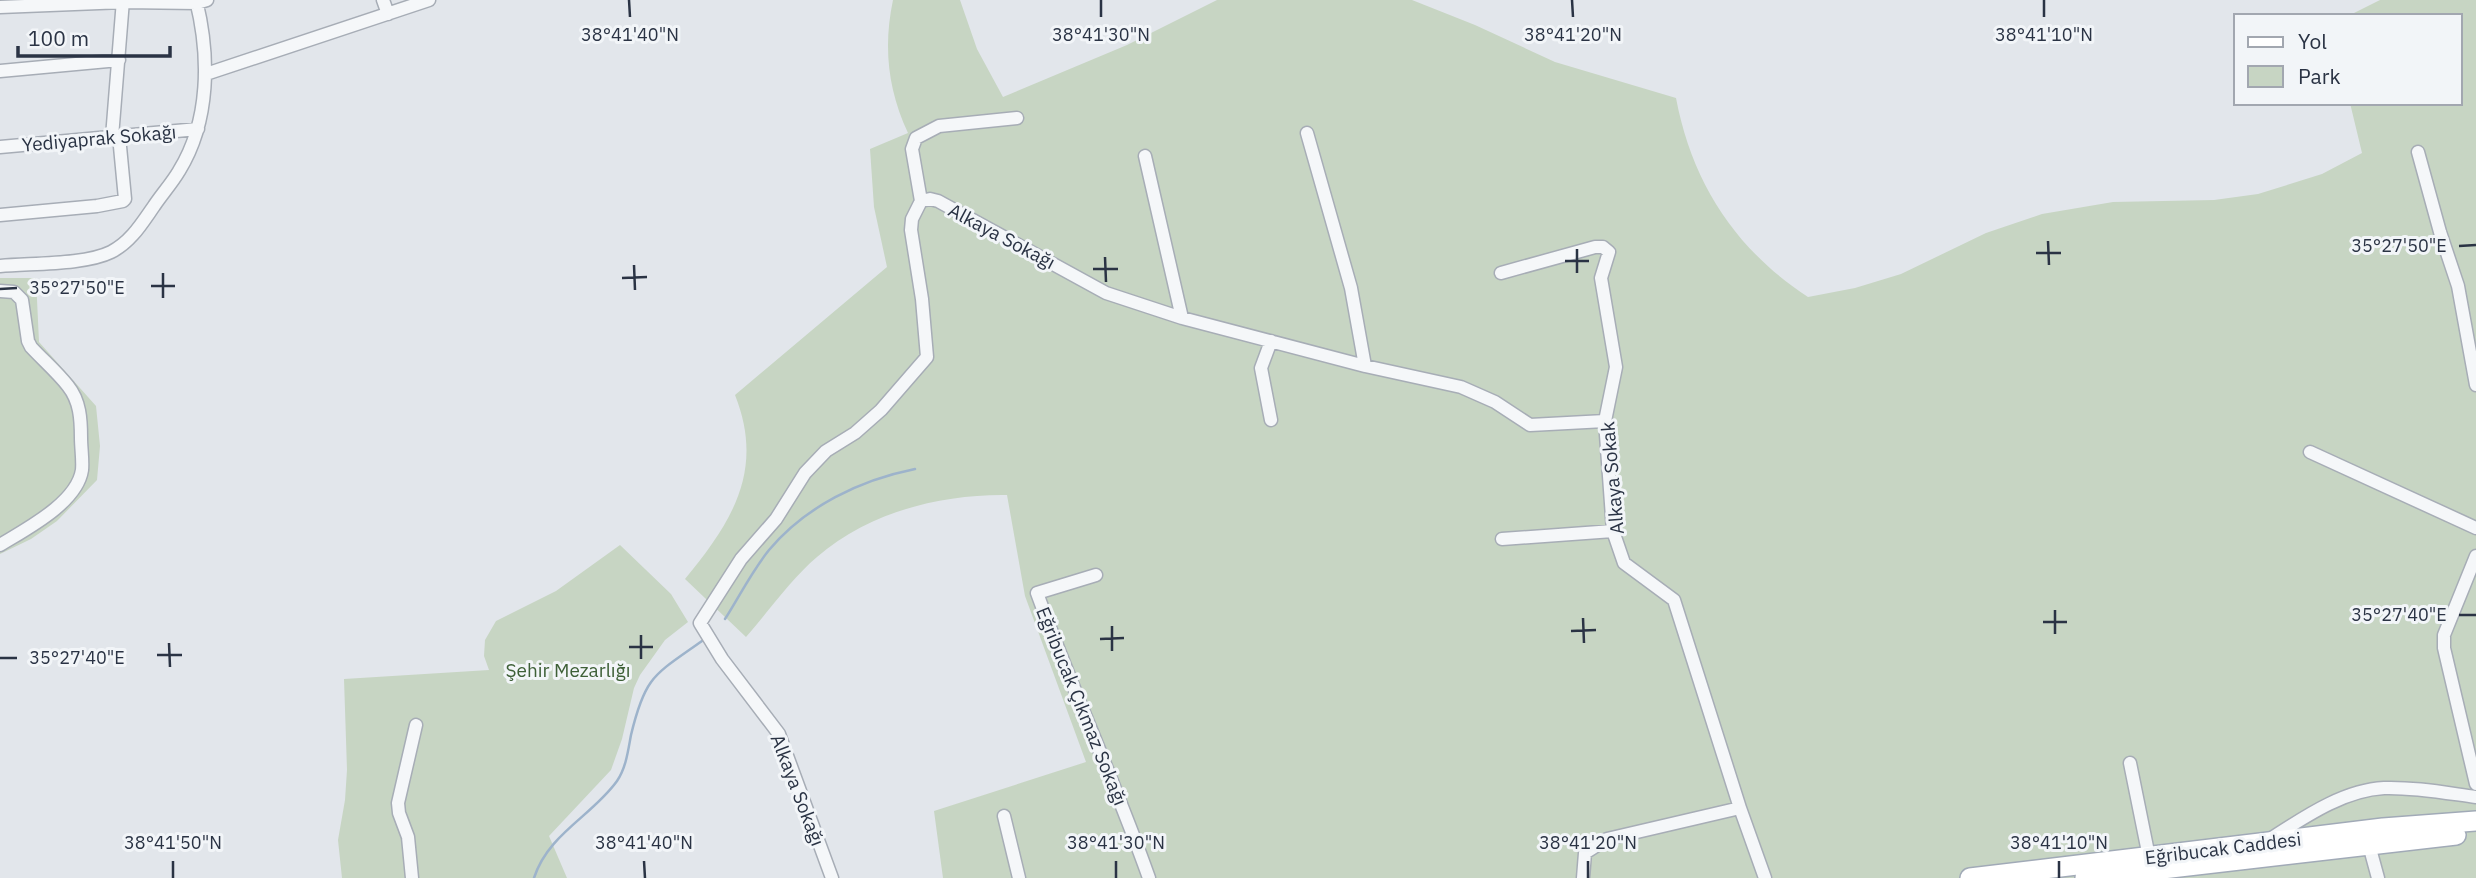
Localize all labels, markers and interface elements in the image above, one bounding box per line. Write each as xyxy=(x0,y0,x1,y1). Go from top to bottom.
scale bar xyxy=(18,14,170,58)
legend xyxy=(2234,14,2462,105)
text: 38°41'40"N xyxy=(581,23,679,46)
text: 38°41'30"N xyxy=(1052,23,1150,46)
text: 38°41'20"N xyxy=(1524,23,1622,46)
text: 38°41'10"N xyxy=(1995,23,2093,46)
text: 100 m xyxy=(28,24,89,52)
text: Yol xyxy=(2298,27,2327,55)
text: Park xyxy=(2298,62,2341,90)
street label: Yediyaprak Sokağı xyxy=(21,119,177,157)
street label: Alkaya Sokağı xyxy=(944,198,1060,274)
text: 35°27'50"E xyxy=(2351,234,2447,257)
text: 35°27'50"E xyxy=(29,276,125,299)
street label: Alkaya Sokak xyxy=(1595,421,1629,535)
street label: Eğribucak Çıkmaz Sokağı xyxy=(1031,603,1133,809)
text: 35°27'40"E xyxy=(2351,603,2447,626)
text: 35°27'40"E xyxy=(29,646,125,669)
park label: Şehir Mezarlığı xyxy=(506,658,630,682)
street label: Alkaya Sokağı xyxy=(766,731,830,849)
street label: Eğribucak Caddesi xyxy=(2144,827,2302,869)
text: 38°41'50"N xyxy=(124,831,222,854)
text: 38°41'40"N xyxy=(595,831,693,854)
text: 38°41'30"N xyxy=(1067,831,1165,854)
text: 38°41'20"N xyxy=(1539,831,1637,854)
text: 38°41'10"N xyxy=(2010,831,2108,854)

